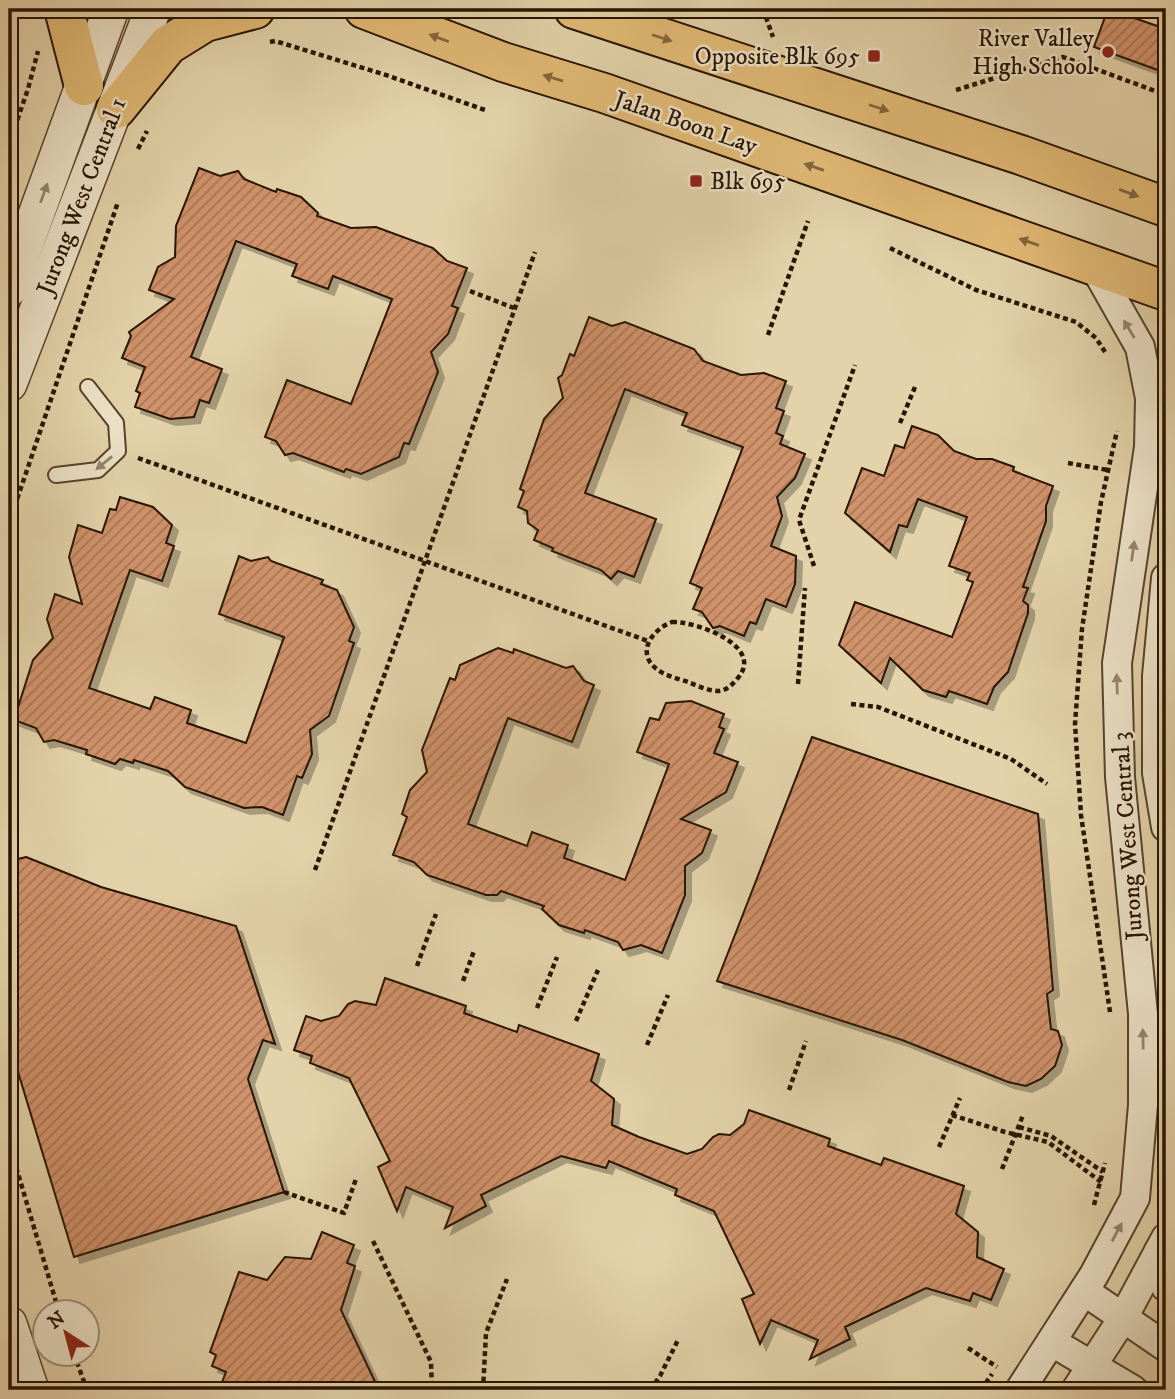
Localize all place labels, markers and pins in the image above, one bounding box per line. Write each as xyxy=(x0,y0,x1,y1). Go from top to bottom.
place label: River Valley High School xyxy=(972,24,1095,82)
place label: Opposite Blk 695 xyxy=(695,42,860,72)
marker: River Valley High School xyxy=(1100,44,1116,60)
marker: Opposite Blk 695 xyxy=(866,48,882,64)
place label: Blk 695 xyxy=(710,167,786,197)
marker: Blk 695 xyxy=(688,173,704,189)

